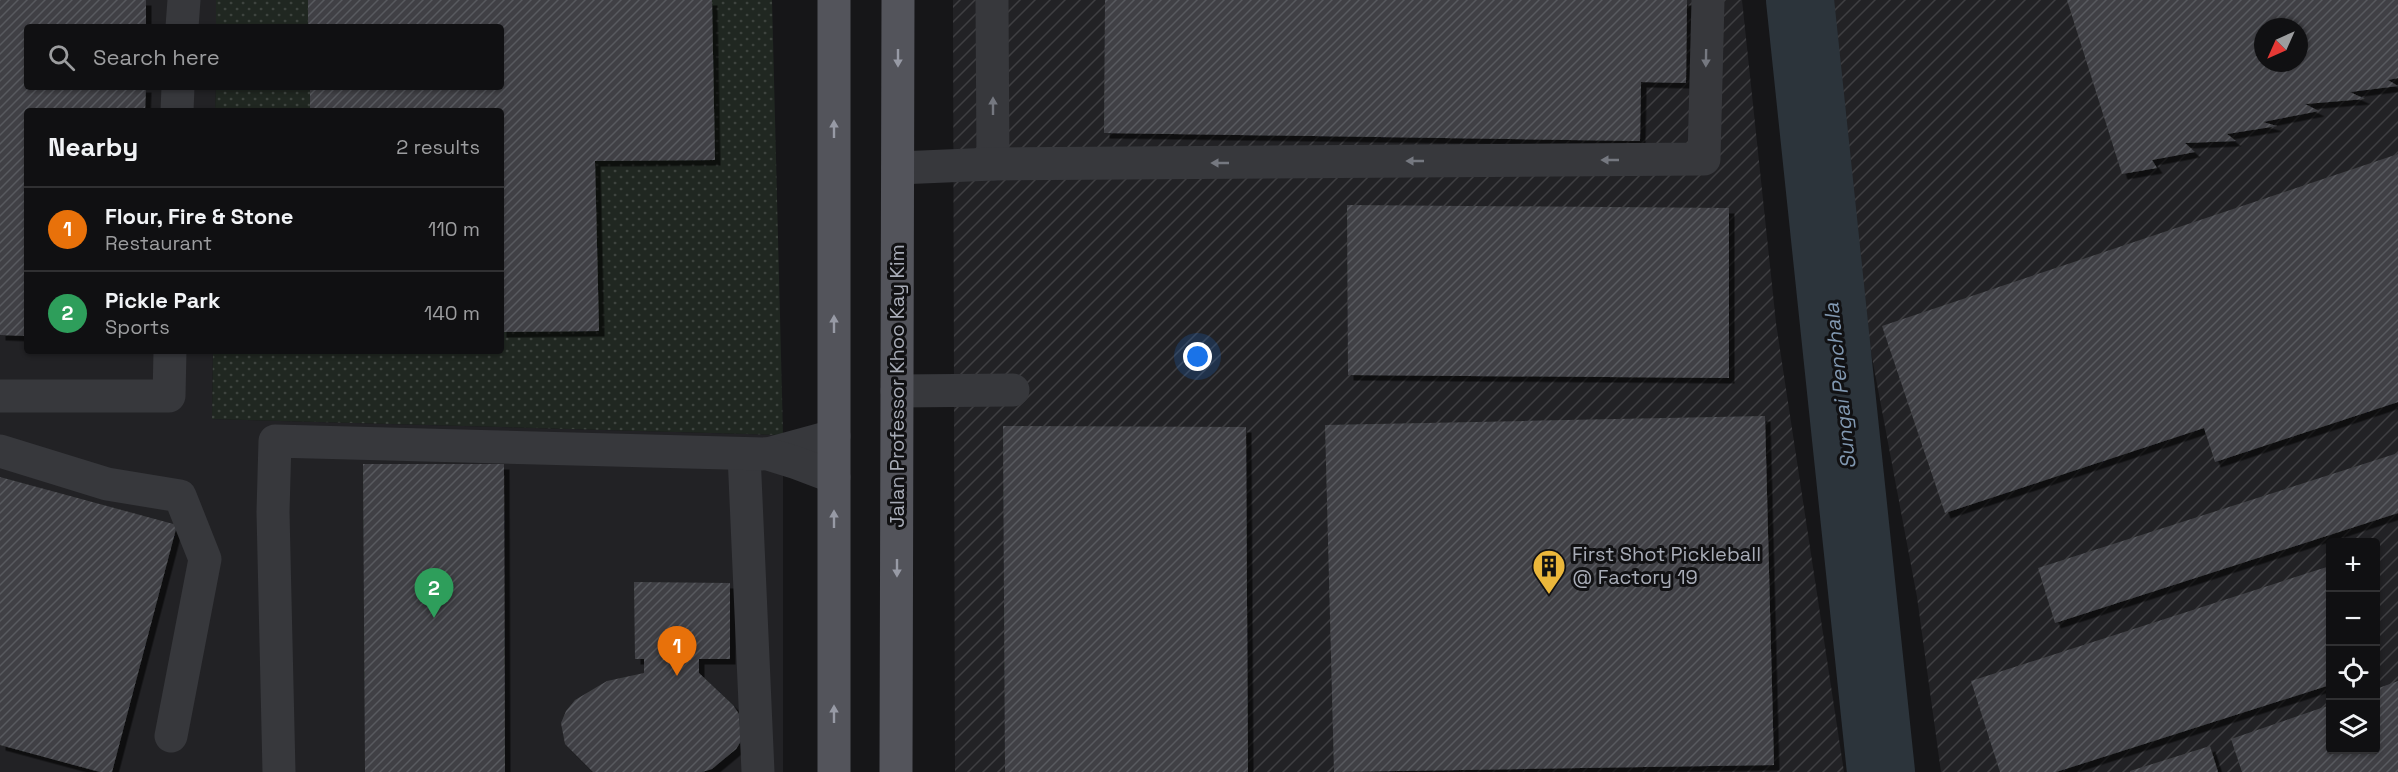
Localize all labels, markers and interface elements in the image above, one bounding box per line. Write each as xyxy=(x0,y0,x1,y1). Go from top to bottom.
north arrow xyxy=(2254,18,2308,72)
search box xyxy=(24,24,504,90)
icon: search xyxy=(45,41,78,74)
text: Search here xyxy=(93,43,220,71)
one-way arrow xyxy=(893,49,903,68)
one-way arrow xyxy=(1702,49,1711,68)
one-way arrow xyxy=(988,96,998,115)
one-way arrow xyxy=(829,119,839,138)
text: Nearby xyxy=(48,130,138,164)
text: 2 results xyxy=(396,134,480,160)
one-way arrow xyxy=(1600,155,1619,165)
one-way arrow xyxy=(1405,156,1424,166)
one-way arrow xyxy=(1210,158,1229,168)
text: Flour, Fire & Stone xyxy=(105,202,293,230)
text: 1 xyxy=(63,216,72,242)
text: 110 m xyxy=(428,216,480,242)
text: Restaurant xyxy=(105,230,212,256)
street label: Jalan Professor Khoo Kay Kim xyxy=(884,244,910,528)
text: Pickle Park xyxy=(105,286,220,314)
text: 2 xyxy=(62,300,73,326)
text: 140 m xyxy=(424,300,480,326)
water label: Sungai Penchala xyxy=(1817,301,1862,471)
text: Sports xyxy=(105,314,170,340)
one-way arrow xyxy=(829,314,839,333)
your location xyxy=(1183,342,1212,371)
one-way arrow xyxy=(829,509,839,528)
map controls xyxy=(2326,538,2380,754)
button: + xyxy=(2326,538,2380,592)
place label: First Shot Pickleball @ Factory 19 xyxy=(1572,541,1761,590)
building icon: First Shot Pickleball @ Factory 19 xyxy=(1531,548,1567,595)
one-way arrow xyxy=(892,559,902,578)
pin: 2 xyxy=(414,568,454,618)
button: − xyxy=(2326,592,2380,646)
pin: 1 xyxy=(658,626,696,676)
button: locate xyxy=(2326,646,2380,700)
button: layers xyxy=(2326,700,2380,754)
one-way arrow xyxy=(829,704,839,723)

